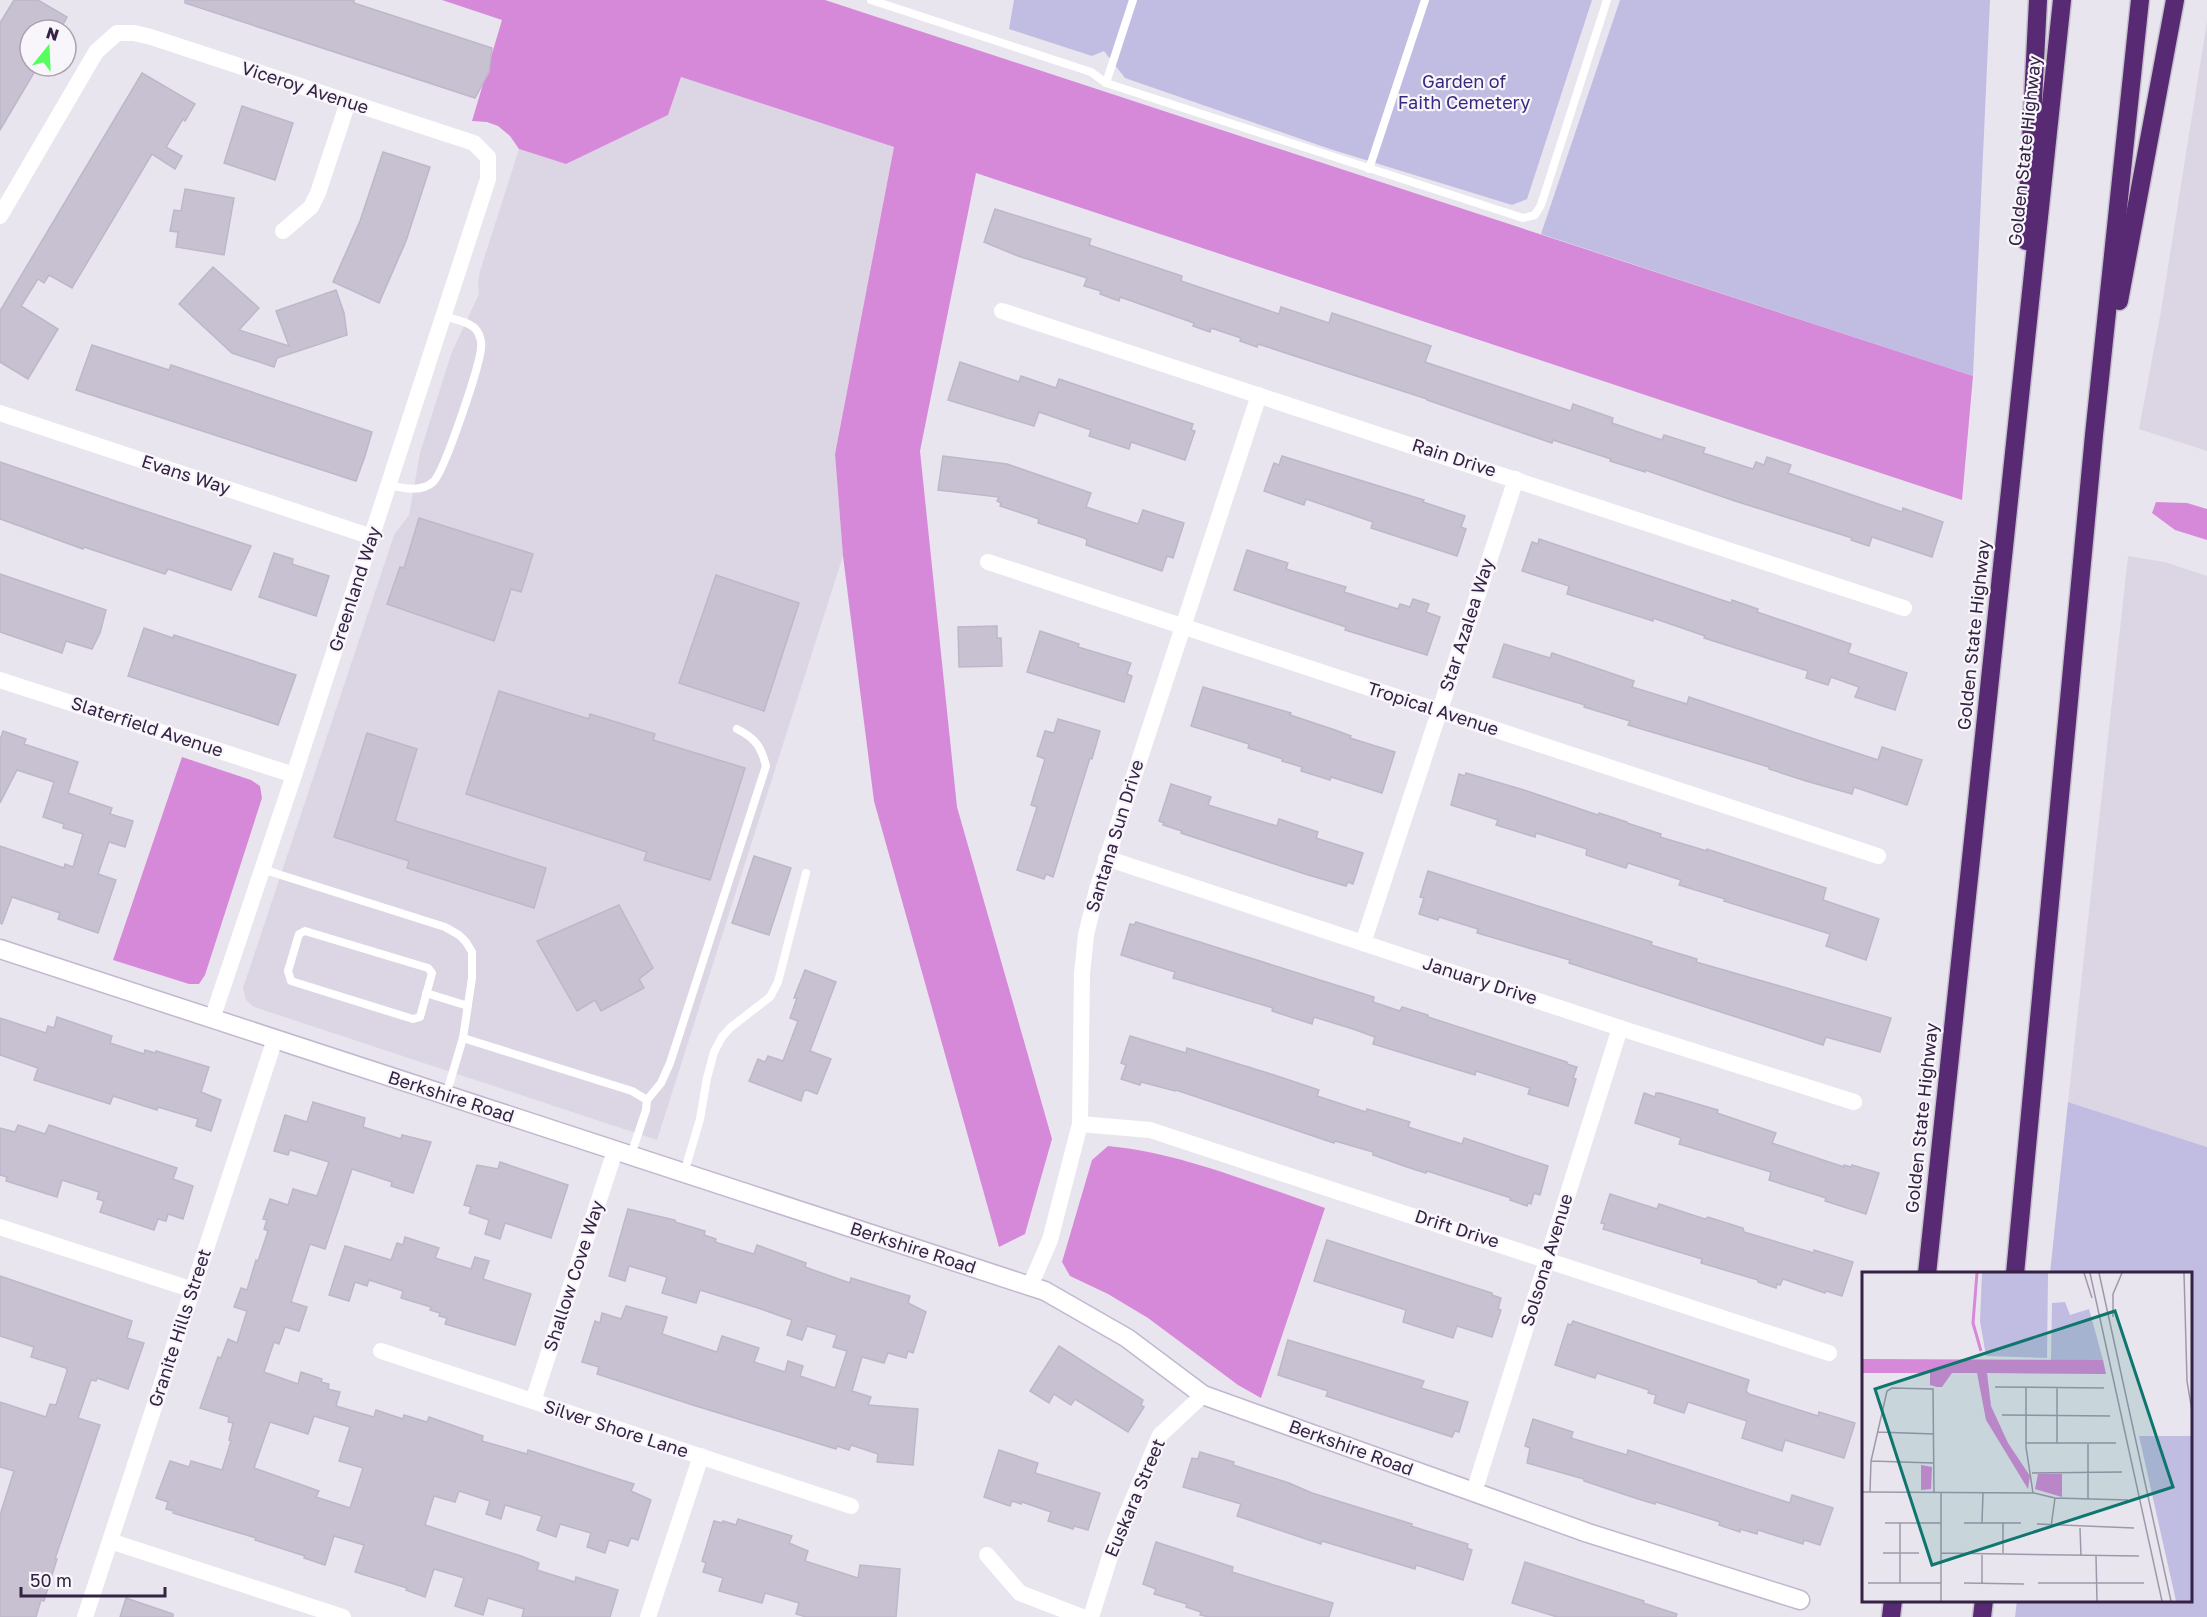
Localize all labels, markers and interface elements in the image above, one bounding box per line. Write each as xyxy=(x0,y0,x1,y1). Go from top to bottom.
north arrow xyxy=(18,18,78,78)
text: N xyxy=(44,22,62,45)
street label: Golden State Highway xyxy=(2003,55,2045,247)
street label: Viceroy Avenue xyxy=(239,56,372,118)
park label: Garden of Faith Cemetery xyxy=(1398,70,1530,113)
street label: Rain Drive xyxy=(1409,433,1499,481)
street label: Evans Way xyxy=(139,449,233,499)
street label: Greenland Way xyxy=(323,523,385,654)
street label: Golden State Highway xyxy=(1952,539,1994,731)
street label: Star Azalea Way xyxy=(1434,555,1498,694)
street label: Tropical Avenue xyxy=(1365,676,1502,740)
street label: Slaterfield Avenue xyxy=(68,691,226,761)
street label: Santana Sun Drive xyxy=(1080,757,1148,915)
street label: January Drive xyxy=(1420,951,1540,1009)
street label: Golden State Highway xyxy=(1900,1022,1942,1214)
street label: Berkshire Road xyxy=(386,1065,517,1127)
street label: Solsona Avenue xyxy=(1515,1191,1577,1329)
street label: Shallow Cove Way xyxy=(538,1197,608,1354)
street label: Drift Drive xyxy=(1412,1204,1502,1252)
street label: Berkshire Road xyxy=(848,1216,979,1278)
street label: Granite Hills Street xyxy=(143,1246,215,1410)
inset map xyxy=(1862,1272,2192,1602)
street label: Silver Shore Lane xyxy=(541,1394,691,1462)
street label: Berkshire Road xyxy=(1286,1414,1417,1480)
street label: Euskara Street xyxy=(1099,1435,1169,1560)
scale bar xyxy=(21,1560,165,1598)
text: 50 m xyxy=(30,1569,72,1591)

